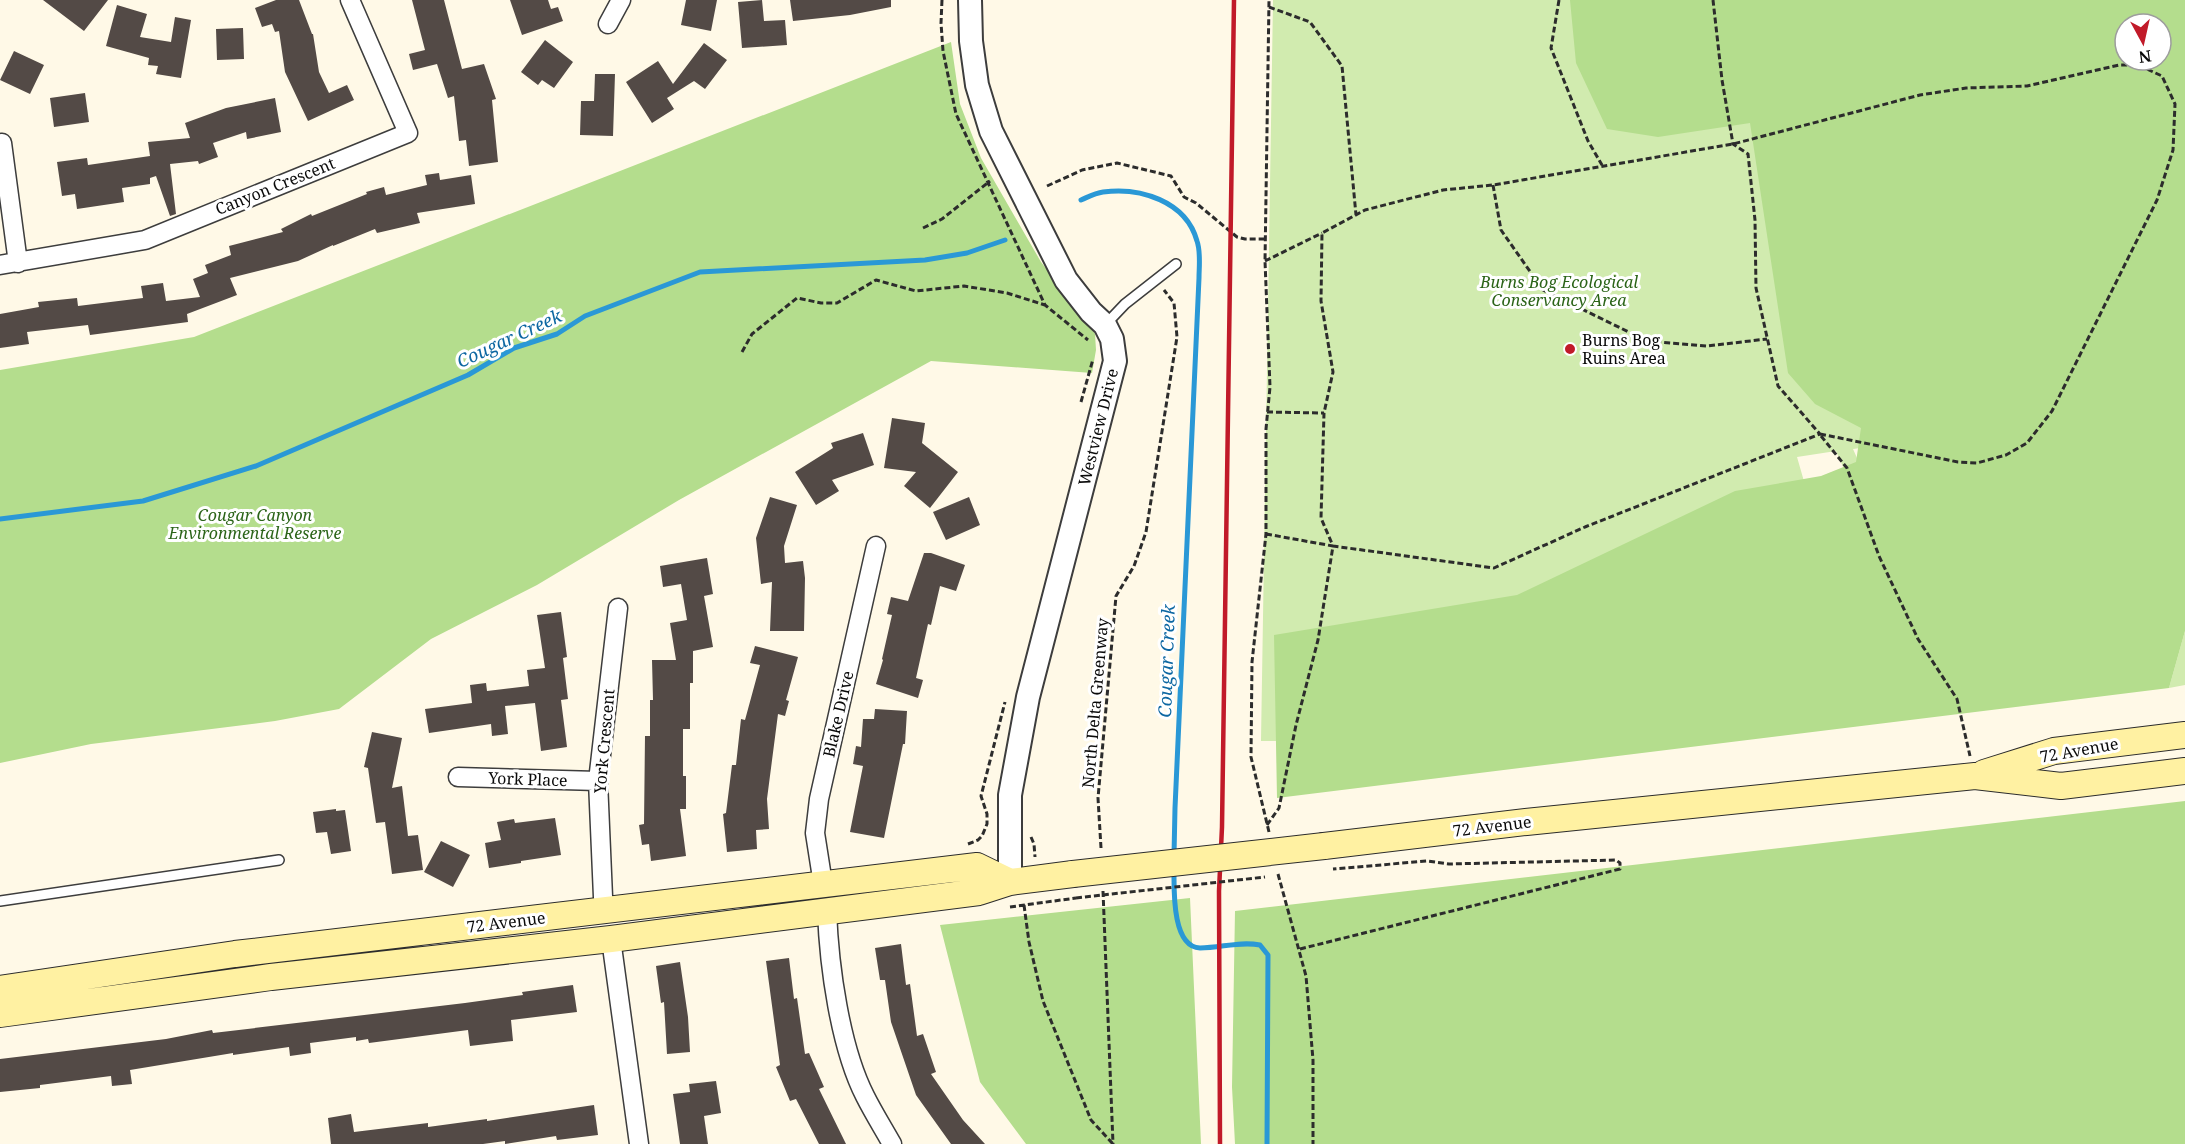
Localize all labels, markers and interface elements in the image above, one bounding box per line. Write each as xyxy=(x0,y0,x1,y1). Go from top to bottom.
north arrow xyxy=(2113,12,2173,72)
text: N xyxy=(2137,45,2153,69)
street label: Canyon Crescent xyxy=(212,152,338,220)
park label: Burns Bog Ecological Conservancy Area xyxy=(1479,271,1638,311)
water label: Cougar Creek xyxy=(453,303,566,373)
place label: Burns Bog Ruins Area xyxy=(1582,329,1666,369)
marker: Burns Bog Ruins Area xyxy=(1563,342,1577,356)
street label: Westview Drive xyxy=(1073,366,1123,488)
park label: Cougar Canyon Environmental Reserve xyxy=(168,504,341,544)
water label: Cougar Creek xyxy=(1152,603,1180,718)
street label: North Delta Greenway xyxy=(1077,616,1113,789)
street label: Blake Drive xyxy=(817,669,859,759)
street label: York Crescent xyxy=(588,688,620,795)
street label: 72 Avenue xyxy=(2038,732,2120,768)
street label: York Place xyxy=(487,767,568,791)
street label: 72 Avenue xyxy=(1451,810,1533,842)
street label: 72 Avenue xyxy=(465,906,547,938)

